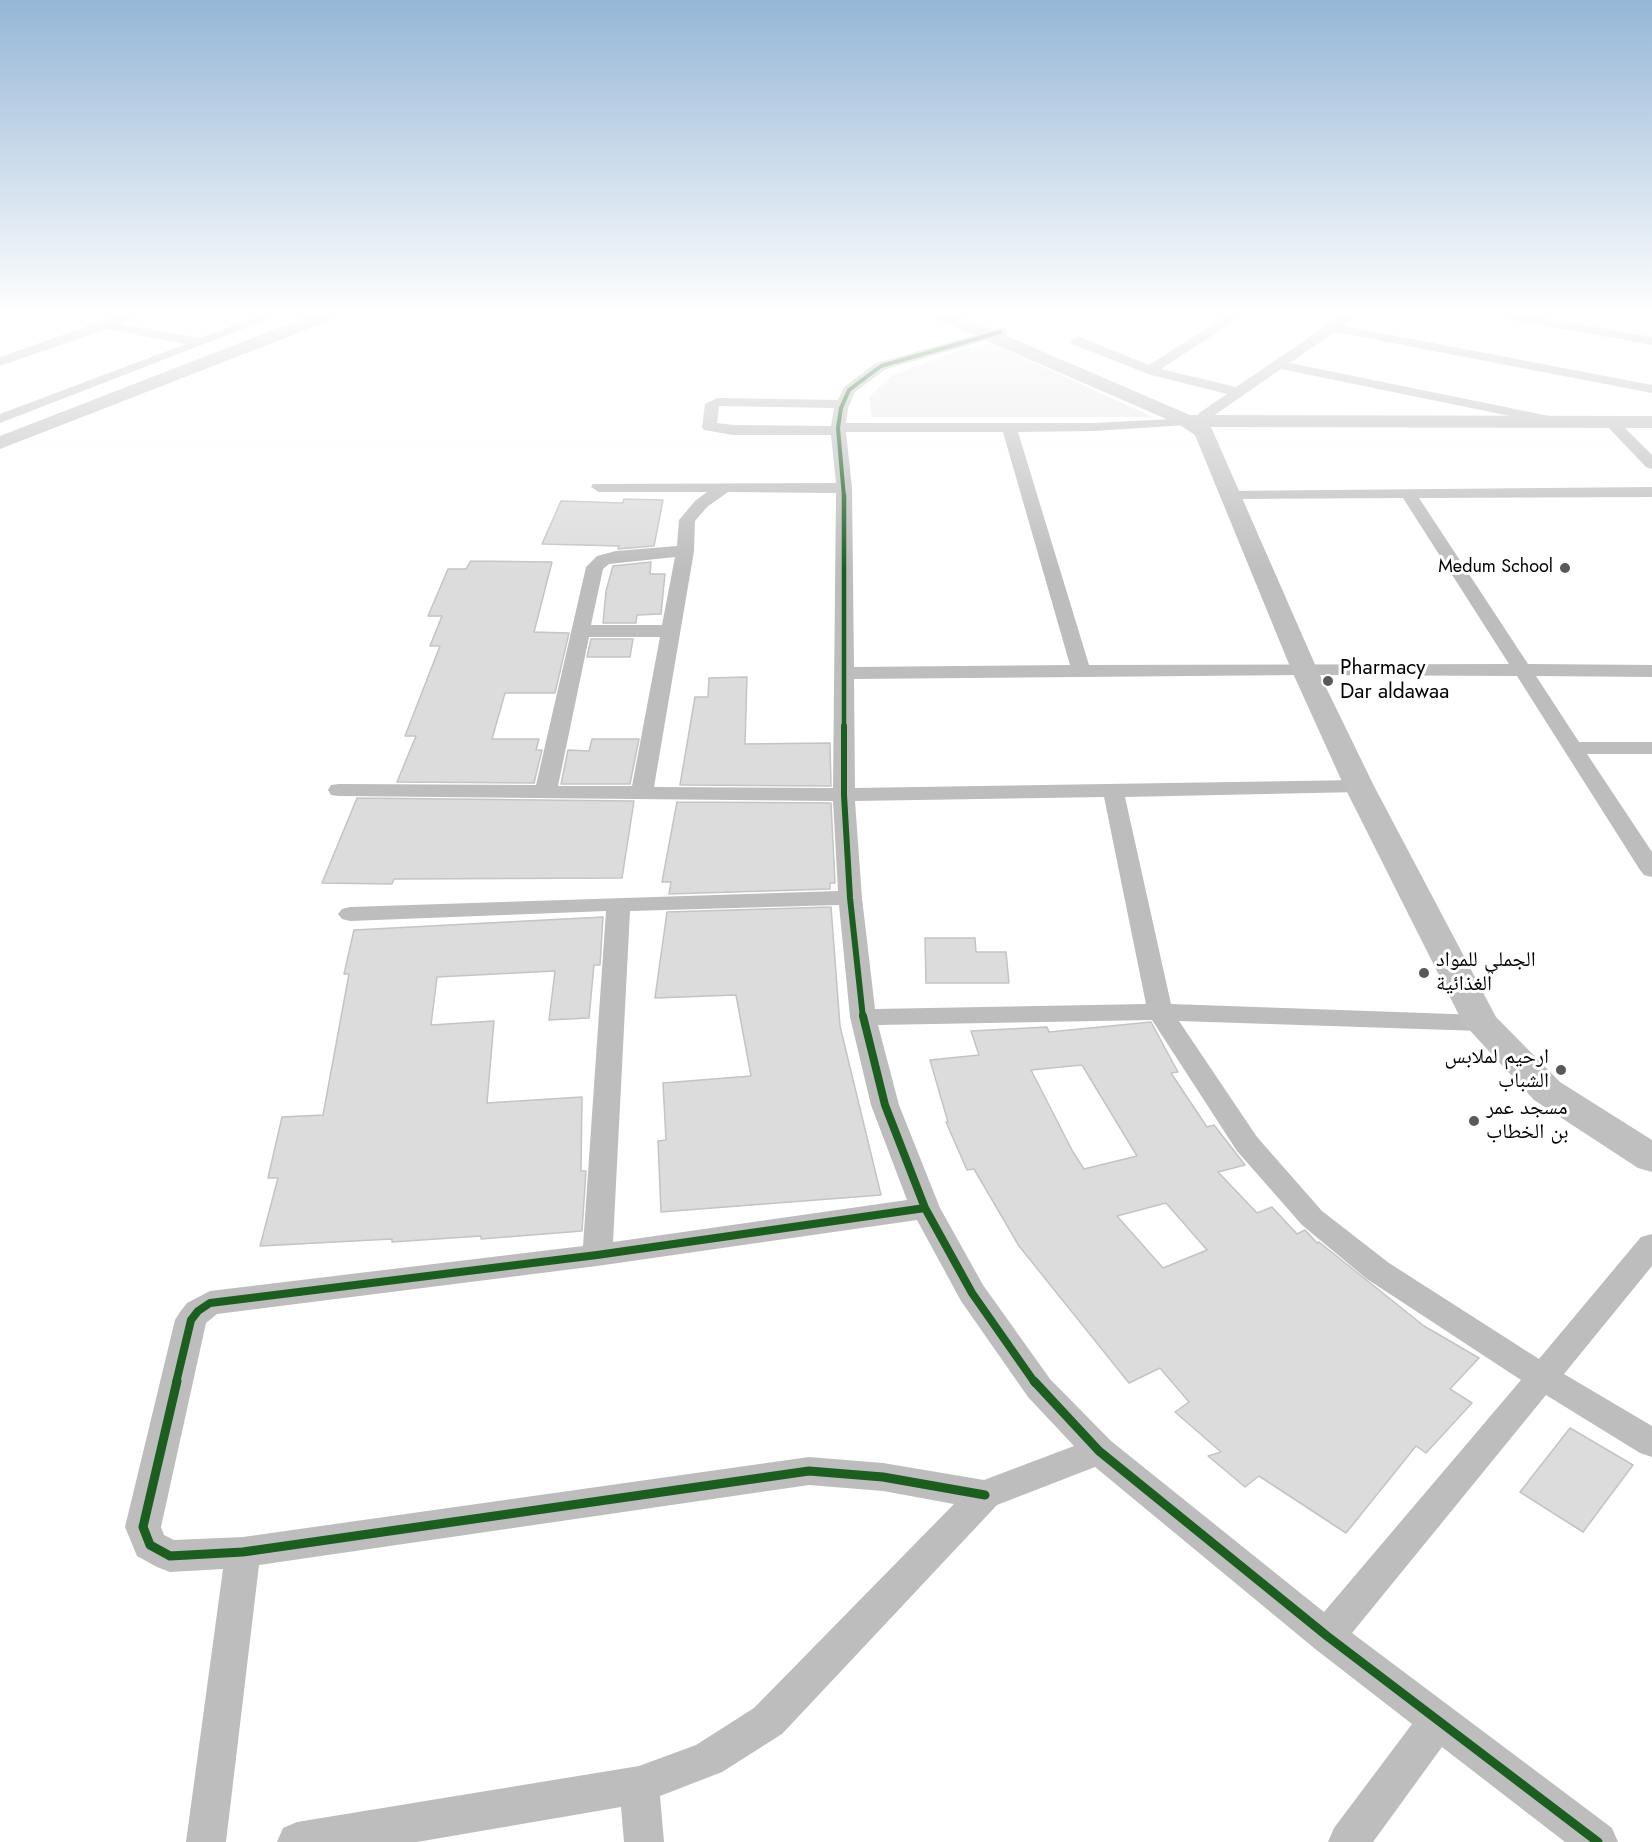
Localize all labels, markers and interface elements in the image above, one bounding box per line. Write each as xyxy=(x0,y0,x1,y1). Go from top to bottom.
place label: Medum School xyxy=(1438,557,1553,579)
marker: Medum School xyxy=(1558,561,1572,575)
place label: Pharmacy Dar aldawaa xyxy=(1340,656,1449,706)
marker: Pharmacy Dar aldawaa xyxy=(1321,674,1335,688)
place label: الجملي للمواد الغذائية xyxy=(1436,948,1536,998)
marker: الجملي للمواد الغذائية xyxy=(1417,966,1431,980)
place label: ارحيم لملابس الشباب xyxy=(1445,1045,1549,1095)
marker: ارحيم لملابس الشباب xyxy=(1554,1063,1568,1077)
place label: مسجد عمر بن الخطاب xyxy=(1486,1096,1569,1146)
marker: مسجد عمر بن الخطاب xyxy=(1467,1114,1481,1128)

